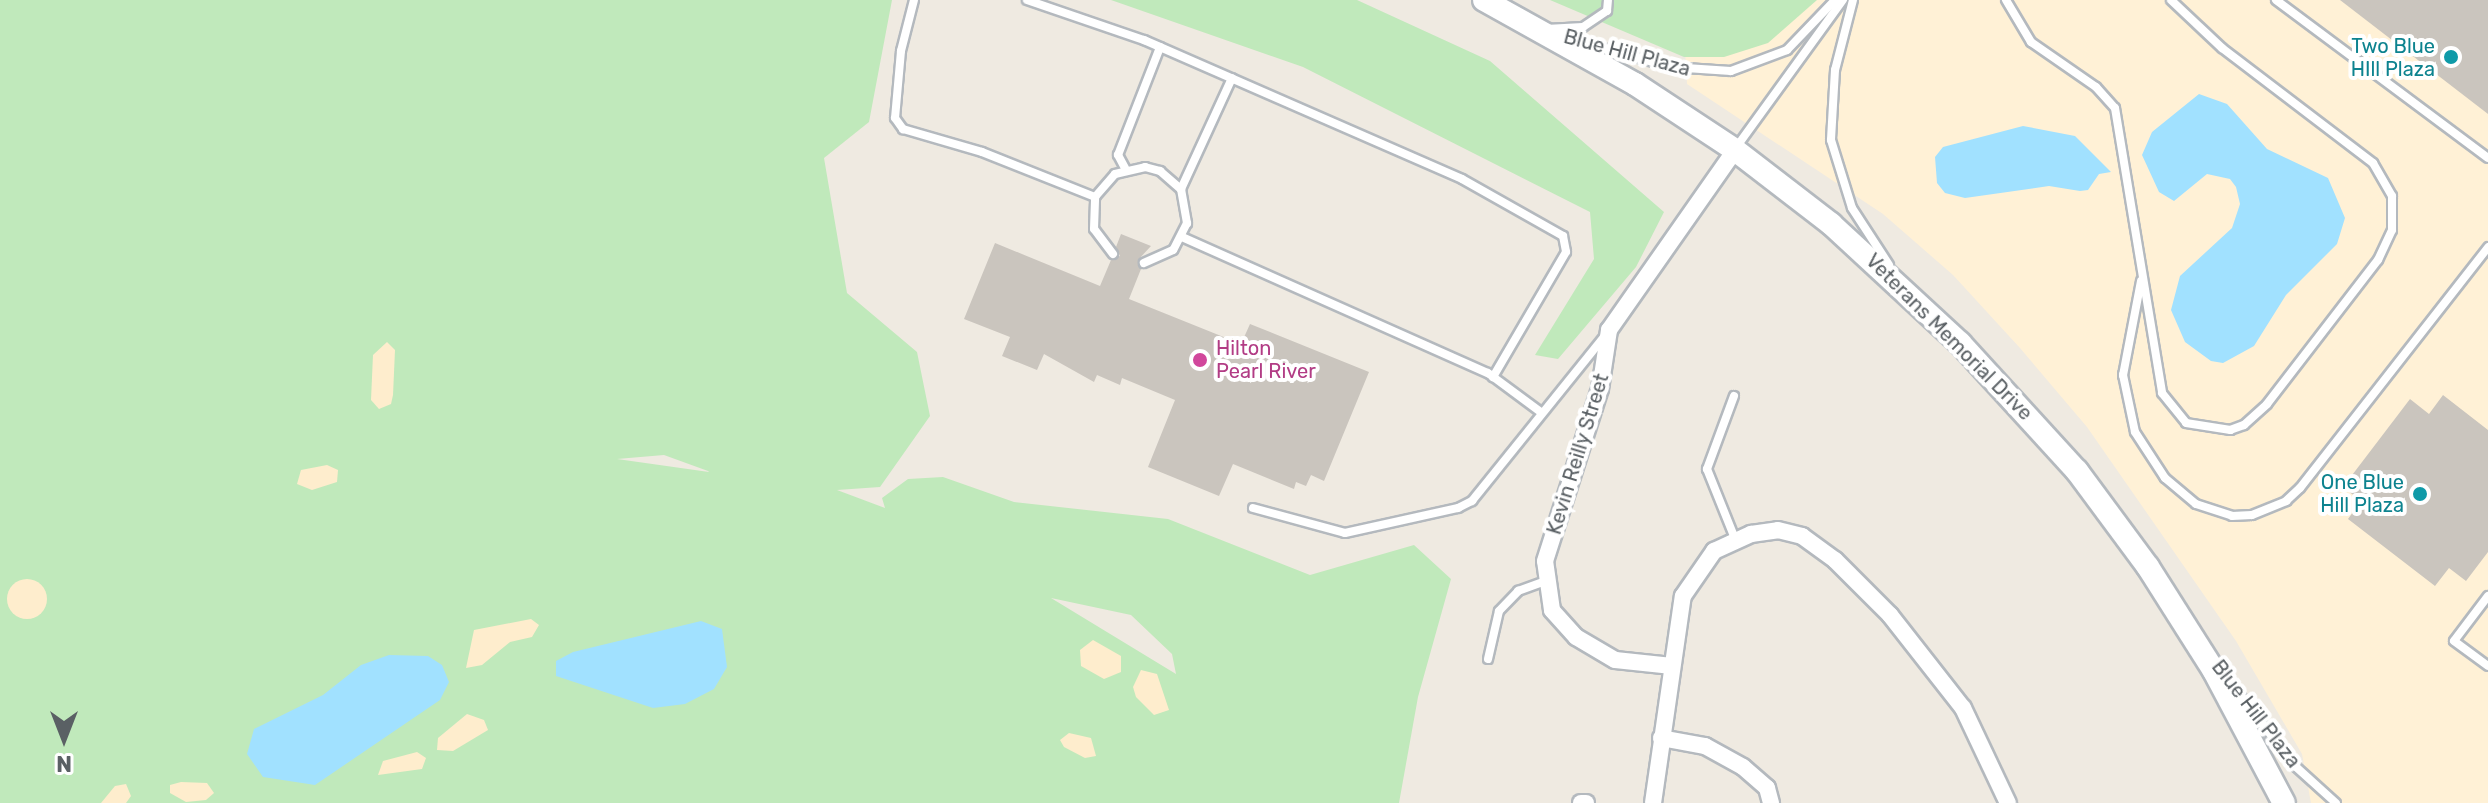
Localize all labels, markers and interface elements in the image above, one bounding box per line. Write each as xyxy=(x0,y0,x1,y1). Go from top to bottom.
street label: Blue Hill Plaza xyxy=(1561,25,1693,81)
place label: Two Blue HIll Plaza xyxy=(2351,34,2435,81)
marker: Two Blue HIll Plaza xyxy=(2442,48,2460,66)
street label: Veterans Memorial Drive xyxy=(1861,249,2037,425)
place label: Hilton Pearl River xyxy=(1216,336,1316,383)
marker: Hilton Pearl River xyxy=(1191,351,1209,369)
street label: Kevin Reilly Street xyxy=(1542,370,1614,538)
place label: One Blue Hill Plaza xyxy=(2320,470,2404,517)
marker: One Blue Hill Plaza xyxy=(2411,485,2429,503)
street label: Blue Hill Plaza xyxy=(2207,655,2305,773)
north arrow xyxy=(24,699,104,779)
text: N xyxy=(56,750,72,777)

